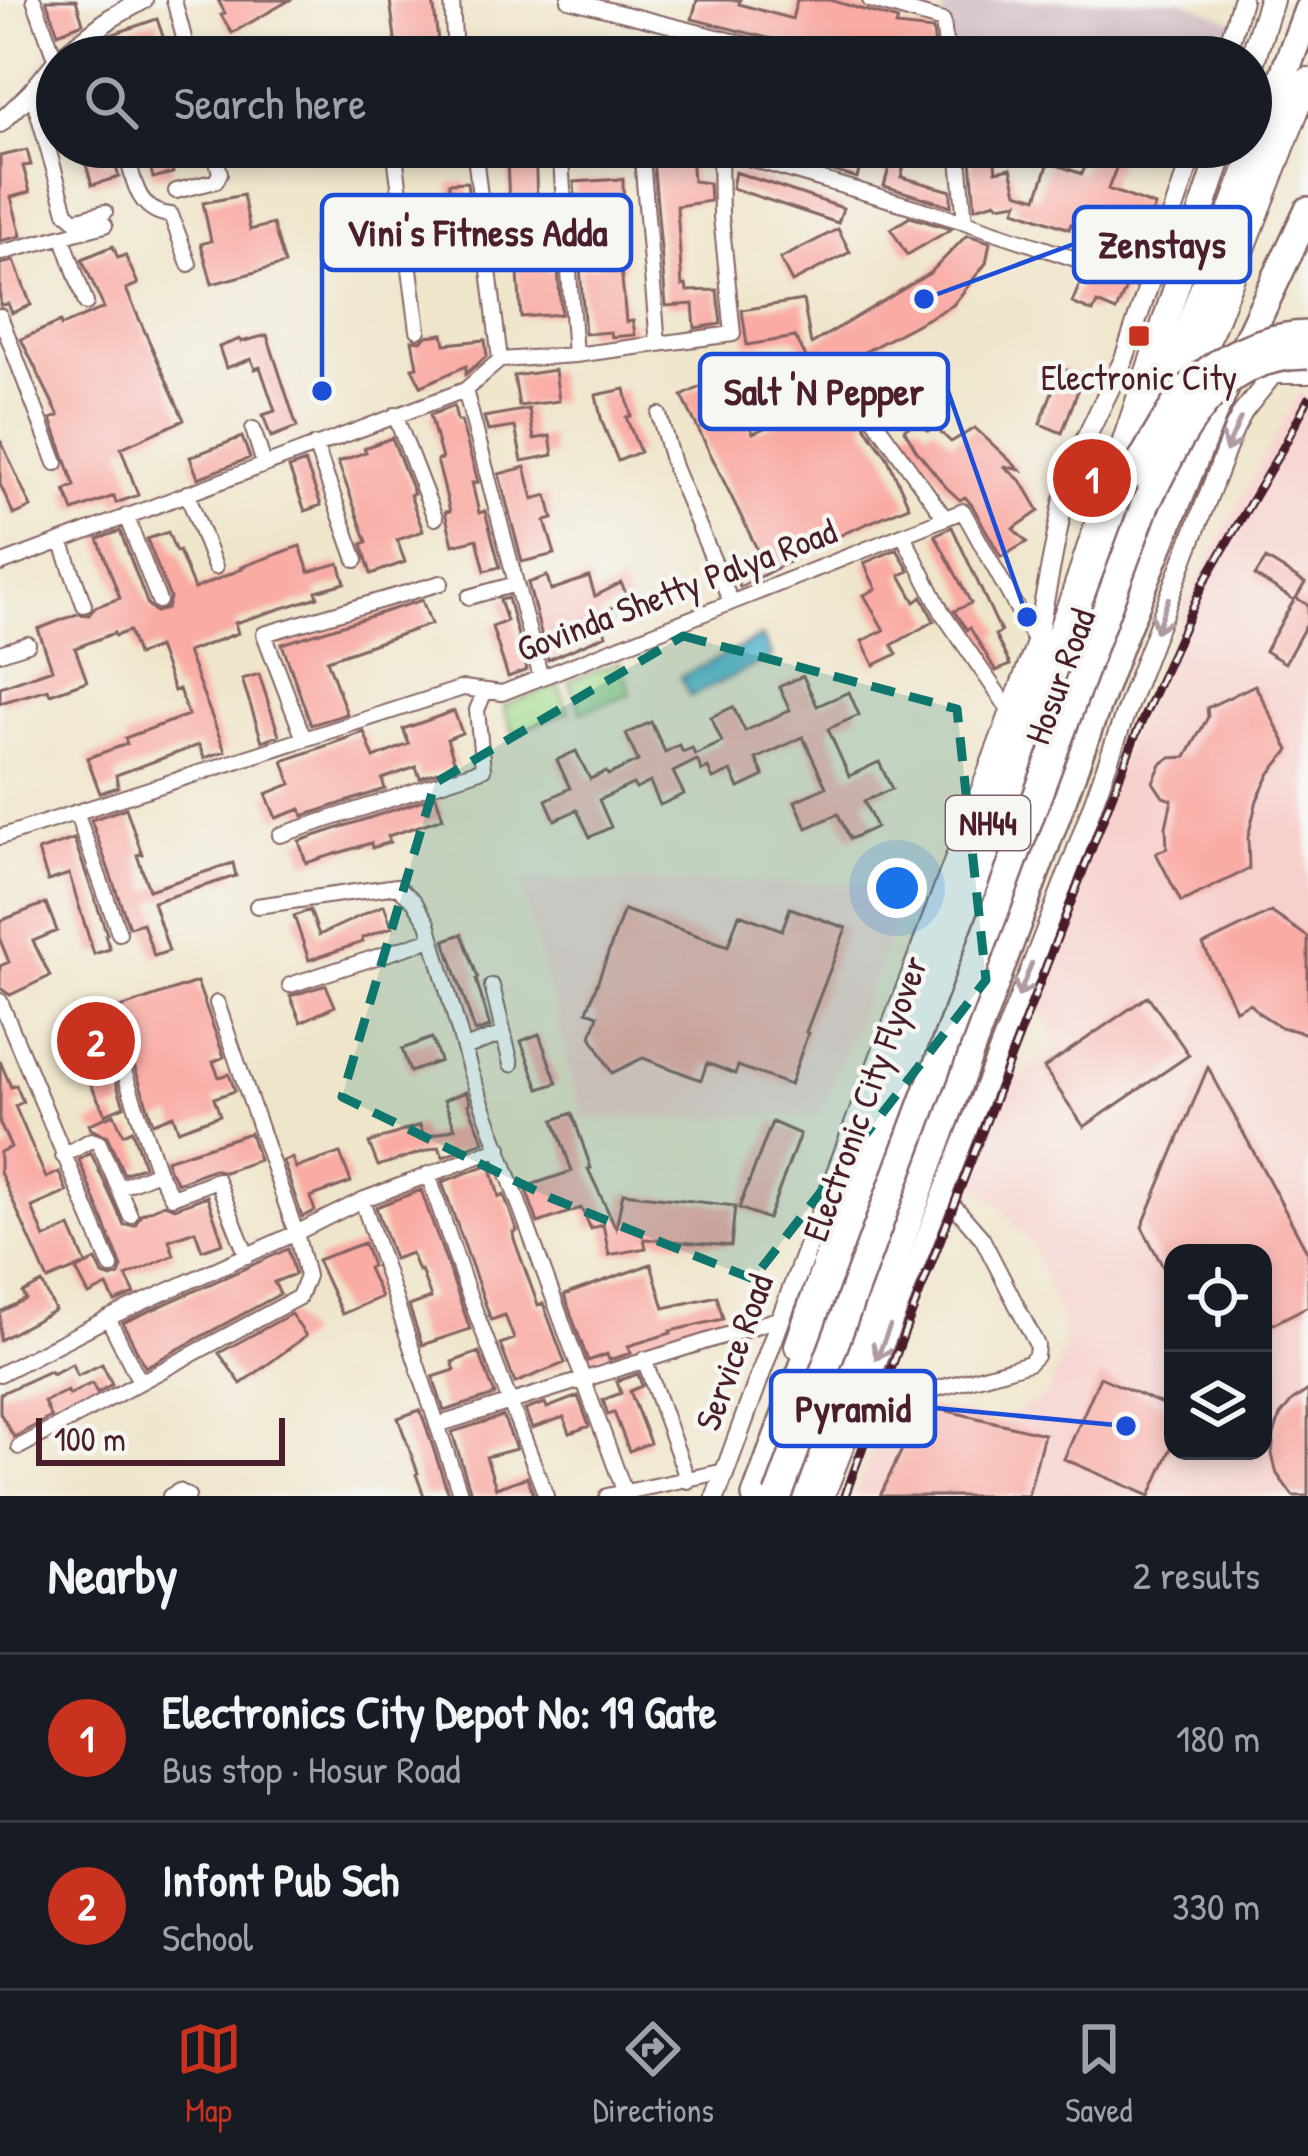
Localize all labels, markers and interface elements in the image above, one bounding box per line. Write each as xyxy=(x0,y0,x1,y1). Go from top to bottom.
search box xyxy=(36,36,1272,168)
icon: search xyxy=(78,69,144,135)
text: Search here xyxy=(174,72,366,133)
callout: Vini's Fitness Adda xyxy=(322,195,631,270)
text: Vini's Fitness Adda xyxy=(346,205,608,258)
callout: Zenstays xyxy=(1074,207,1250,282)
text: Zenstays xyxy=(1098,217,1226,271)
marker: Electronic City xyxy=(1126,323,1152,349)
place label: Electronic City xyxy=(1041,352,1237,401)
callout: Salt 'N Pepper xyxy=(700,354,948,429)
text: Salt 'N Pepper xyxy=(724,364,925,418)
one-way arrow xyxy=(1220,417,1242,453)
pin: 1 xyxy=(1053,433,1131,523)
street label: Govinda Shetty Palya Road xyxy=(509,505,843,673)
one-way arrow xyxy=(1150,595,1172,632)
street label: Hosur Road xyxy=(1012,601,1106,751)
road number: NH44 xyxy=(946,796,1030,850)
your location xyxy=(867,858,927,918)
street label: Electronic City Flyover xyxy=(790,948,938,1247)
one-way arrow xyxy=(1012,960,1034,997)
pin: 2 xyxy=(57,996,135,1086)
map controls xyxy=(1164,1244,1272,1460)
button: locate xyxy=(1164,1244,1272,1352)
street label: Service Road xyxy=(682,1267,784,1437)
one-way arrow xyxy=(871,1324,892,1361)
button: layers xyxy=(1164,1352,1272,1460)
callout: Pyramid xyxy=(771,1371,935,1446)
text: Pyramid xyxy=(795,1381,912,1435)
scale bar xyxy=(36,1412,285,1465)
text: 100 m xyxy=(54,1417,126,1461)
text: Nearby xyxy=(48,1540,178,1609)
text: 2 results xyxy=(1133,1548,1260,1601)
text: Electronics City Depot No: 19 Gate xyxy=(162,1681,717,1742)
text: 1 xyxy=(80,1711,94,1764)
text: 180 m xyxy=(1176,1711,1260,1764)
text: Bus stop · Hosur Road xyxy=(162,1742,460,1795)
text: Infont Pub Sch xyxy=(162,1849,399,1910)
text: 2 xyxy=(78,1879,96,1932)
text: 330 m xyxy=(1172,1879,1260,1932)
text: School xyxy=(162,1910,253,1963)
tab: Map xyxy=(176,2016,242,2132)
tab: Directions xyxy=(593,2016,714,2132)
tab: Saved xyxy=(1065,2016,1132,2132)

